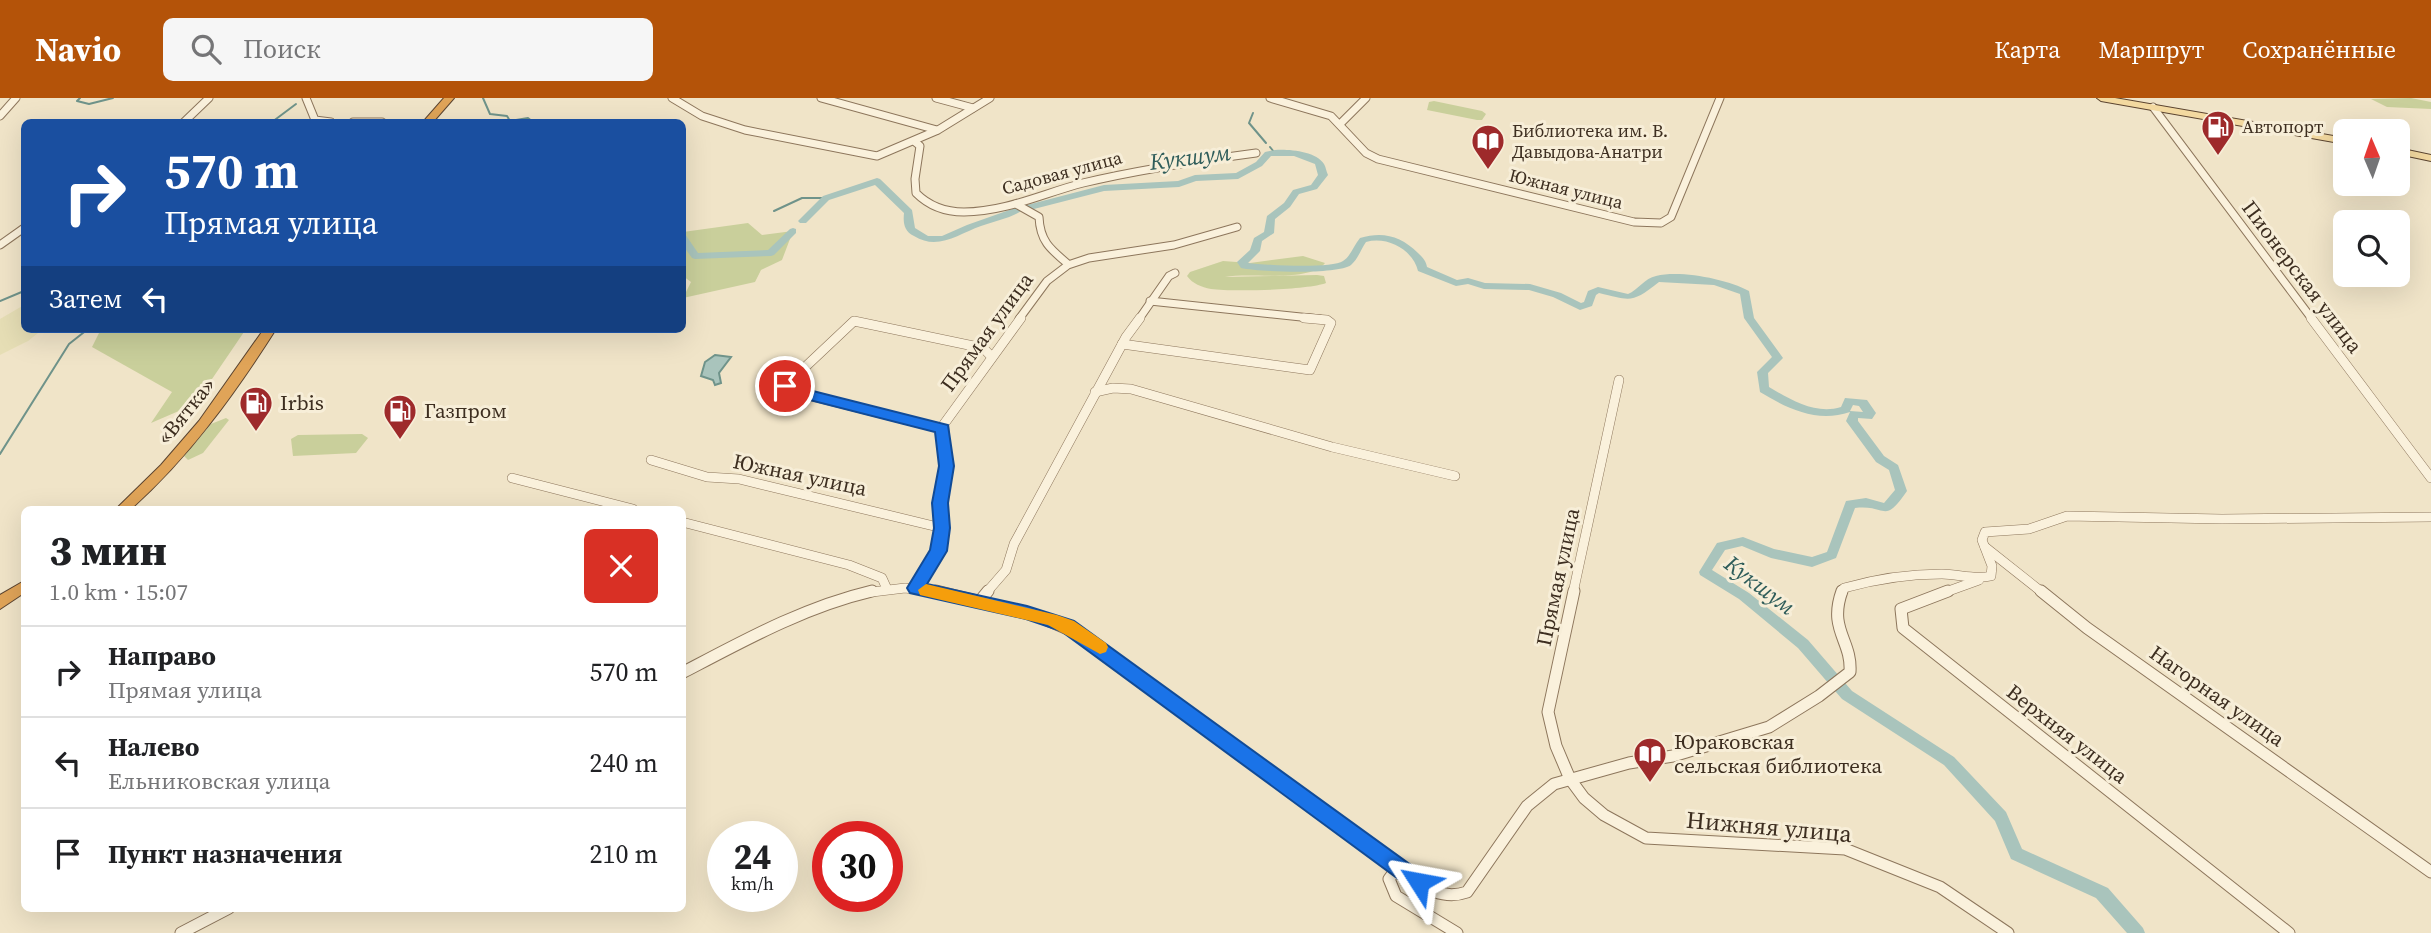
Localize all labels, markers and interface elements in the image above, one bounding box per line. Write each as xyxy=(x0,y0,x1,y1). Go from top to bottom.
search box xyxy=(163,18,653,81)
text: Navio xyxy=(35,27,121,72)
icon: search xyxy=(187,30,225,68)
text: Поиск xyxy=(243,31,321,67)
text: Карта xyxy=(1994,33,2060,66)
text: Маршрут xyxy=(2098,33,2204,66)
text: Сохранённые xyxy=(2242,33,2396,66)
fuel station icon: Автопорт xyxy=(2199,108,2237,157)
place label: Автопорт xyxy=(2242,114,2324,139)
place label: Библиотека им. В. Давыдова-Анатри xyxy=(1512,118,1668,164)
north arrow xyxy=(2333,119,2410,196)
map controls xyxy=(2333,119,2410,287)
library icon: Библиотека им. В. Давыдова-Анатри xyxy=(1469,122,1507,171)
water label: Кукшум xyxy=(1147,136,1232,178)
text: 570 m xyxy=(164,137,299,204)
street label: Садовая улица xyxy=(999,144,1126,201)
icon: right xyxy=(49,147,140,238)
street label: Южная улица xyxy=(1507,162,1626,215)
street label: Пионерская улица xyxy=(2235,194,2370,359)
text: Прямая улица xyxy=(164,201,378,245)
button: search xyxy=(2333,210,2410,287)
street label: Прямая улица xyxy=(934,266,1040,397)
icon: left xyxy=(136,280,174,318)
text: Затем xyxy=(49,281,122,317)
pin xyxy=(755,356,815,416)
icon: arrive xyxy=(766,367,804,405)
street label: «Вятка» xyxy=(150,371,221,450)
fuel station icon: Irbis xyxy=(237,384,275,433)
place label: Irbis xyxy=(280,388,324,417)
fuel station icon: Газпром xyxy=(381,392,419,441)
place label: Газпром xyxy=(424,396,507,425)
street label: Южная улица xyxy=(731,446,870,503)
street label: Прямая улица xyxy=(1529,505,1586,649)
text: 3 мин xyxy=(49,521,167,579)
button: close xyxy=(584,529,658,603)
water label: Кукшум xyxy=(1717,547,1802,622)
text: 1.0 km · 15:07 xyxy=(49,576,188,608)
text: Направо xyxy=(108,638,216,674)
street label: Нагорная улица xyxy=(2144,638,2291,753)
icon: right xyxy=(49,653,87,691)
text: 570 m xyxy=(590,654,658,690)
text: Прямая улица xyxy=(108,674,262,706)
street label: Верхняя улица xyxy=(2001,677,2134,790)
place label: Юраковская сельская библиотека xyxy=(1674,727,1882,780)
text: Налево xyxy=(108,729,199,765)
library icon: Юраковская сельская библиотека xyxy=(1631,735,1669,784)
icon: left xyxy=(49,744,87,782)
text: 240 m xyxy=(590,745,658,781)
text: Ельниковская улица xyxy=(108,765,331,797)
street label: Нижняя улица xyxy=(1685,803,1854,850)
speed limit sign: 30 xyxy=(812,821,903,912)
text: 24 xyxy=(734,833,771,881)
icon: arrive xyxy=(49,835,87,873)
text: Пункт назначения xyxy=(108,836,342,872)
text: 210 m xyxy=(590,836,658,872)
position arrow xyxy=(1382,845,1456,919)
text: km/h xyxy=(731,871,774,896)

